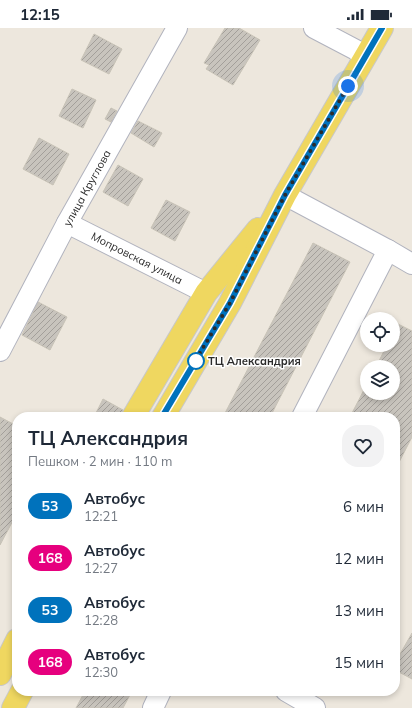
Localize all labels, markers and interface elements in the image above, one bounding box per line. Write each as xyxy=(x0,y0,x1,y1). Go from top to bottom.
text: 12:15 xyxy=(20,5,60,24)
your location xyxy=(338,76,358,96)
street label: улица Круглова xyxy=(60,147,114,229)
street label: Мопровская улица xyxy=(89,229,185,287)
map controls xyxy=(360,312,400,400)
button: locate xyxy=(360,312,400,352)
marker: ТЦ Александрия xyxy=(187,352,205,370)
place label: ТЦ Александрия xyxy=(208,354,301,368)
button: layers xyxy=(360,360,400,400)
button: heart xyxy=(342,425,384,467)
text: ТЦ Александрия xyxy=(28,426,188,450)
text: Пешком · 2 мин · 110 m xyxy=(28,453,172,469)
text: Автобус xyxy=(84,489,145,508)
text: 53 xyxy=(42,497,58,515)
text: 6 мин xyxy=(343,497,384,516)
text: 12:21 xyxy=(84,508,118,524)
text: Автобус xyxy=(84,541,145,560)
text: 168 xyxy=(37,549,63,567)
text: 12 мин xyxy=(334,549,384,568)
text: 12:27 xyxy=(84,560,118,576)
text: Автобус xyxy=(84,593,145,612)
text: 53 xyxy=(42,601,58,619)
text: 13 мин xyxy=(334,601,384,620)
text: 12:28 xyxy=(84,612,118,628)
text: Автобус xyxy=(84,645,145,664)
text: 168 xyxy=(37,653,63,671)
text: 15 мин xyxy=(334,653,384,672)
text: 12:30 xyxy=(84,664,118,680)

